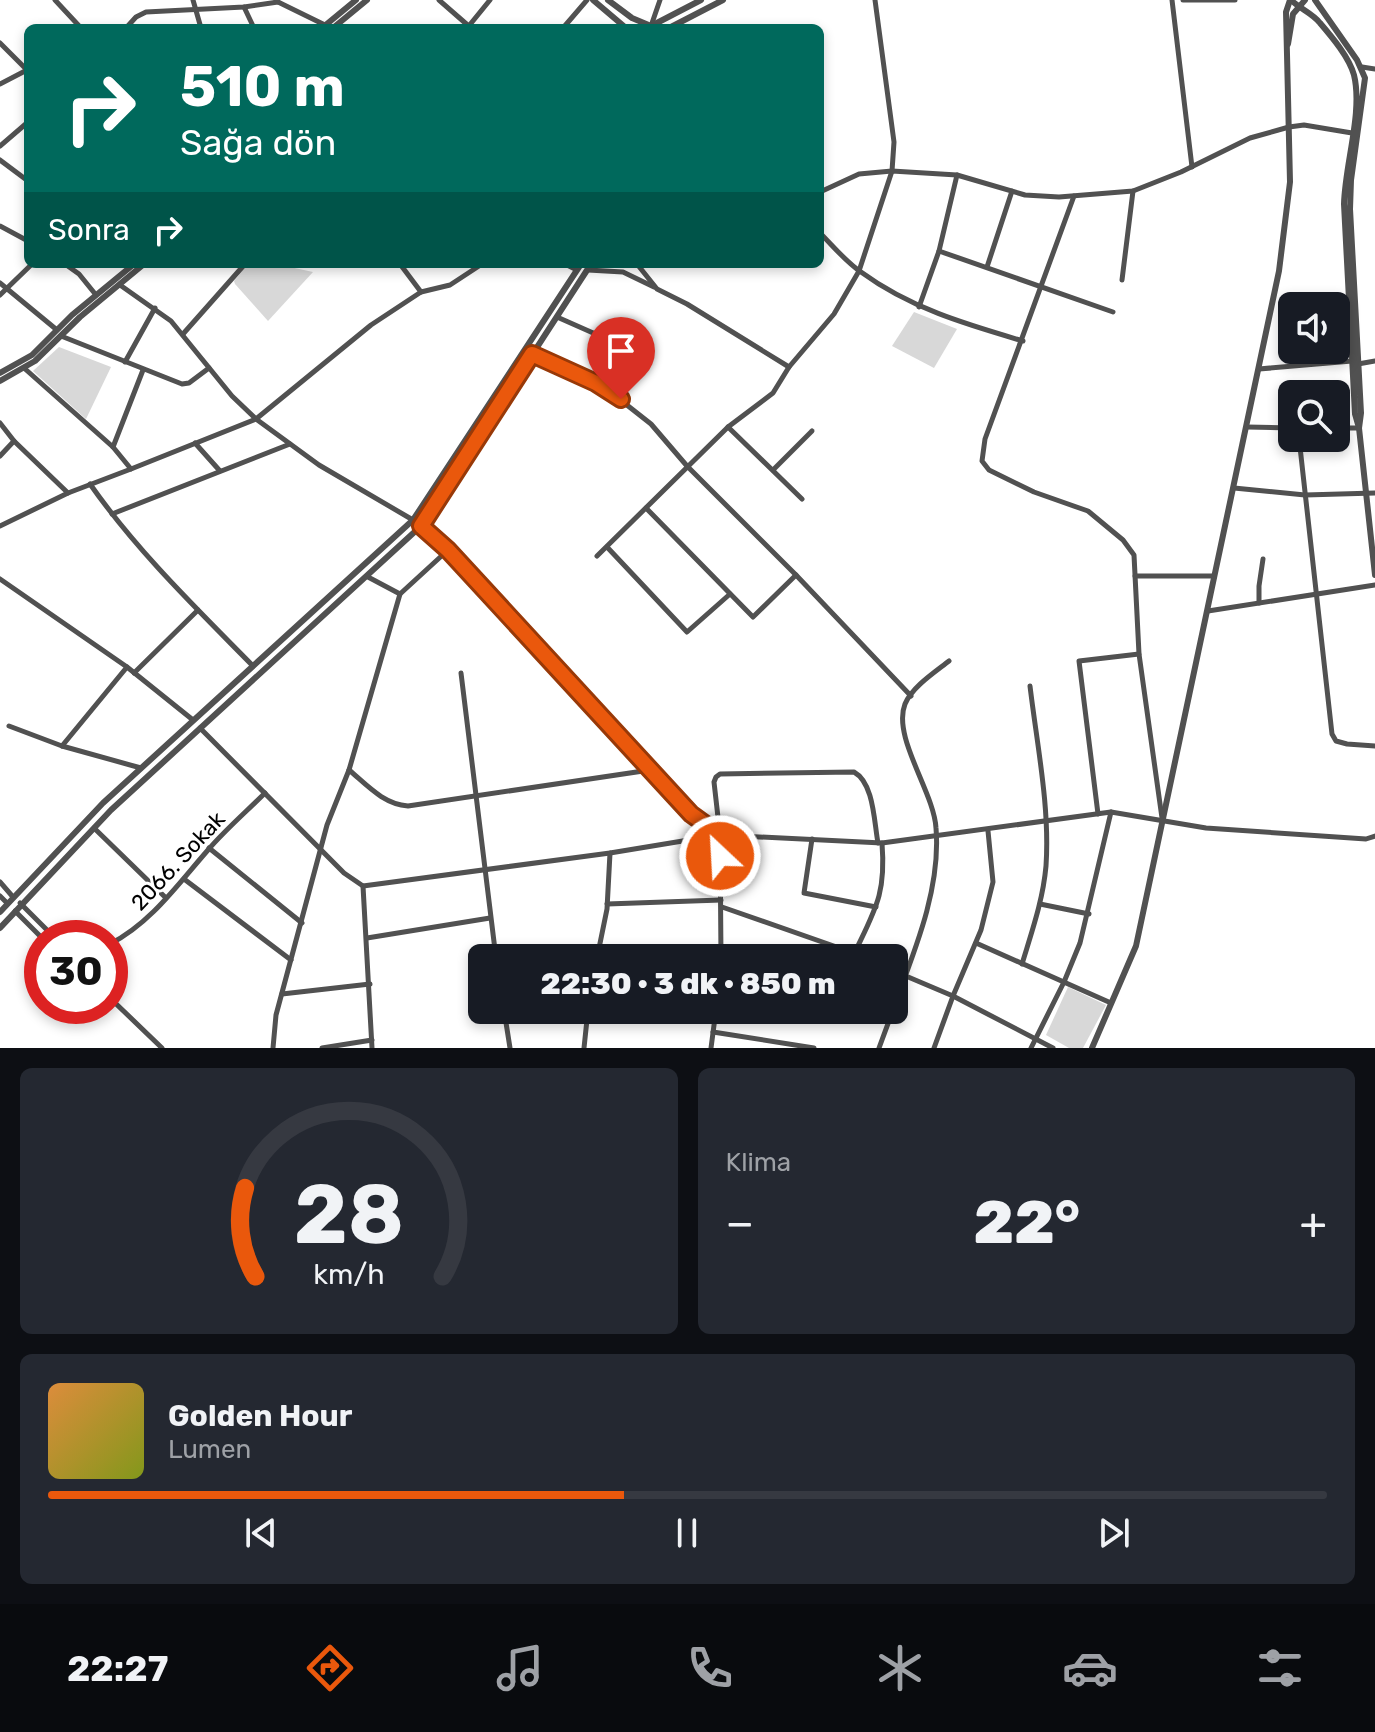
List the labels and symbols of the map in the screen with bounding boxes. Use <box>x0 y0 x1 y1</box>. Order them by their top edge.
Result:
pin <box>587 317 655 399</box>
street label: 2066. Sokak <box>125 806 231 916</box>
position arrow <box>678 814 762 898</box>
speed limit sign: 30 <box>24 920 128 1024</box>

